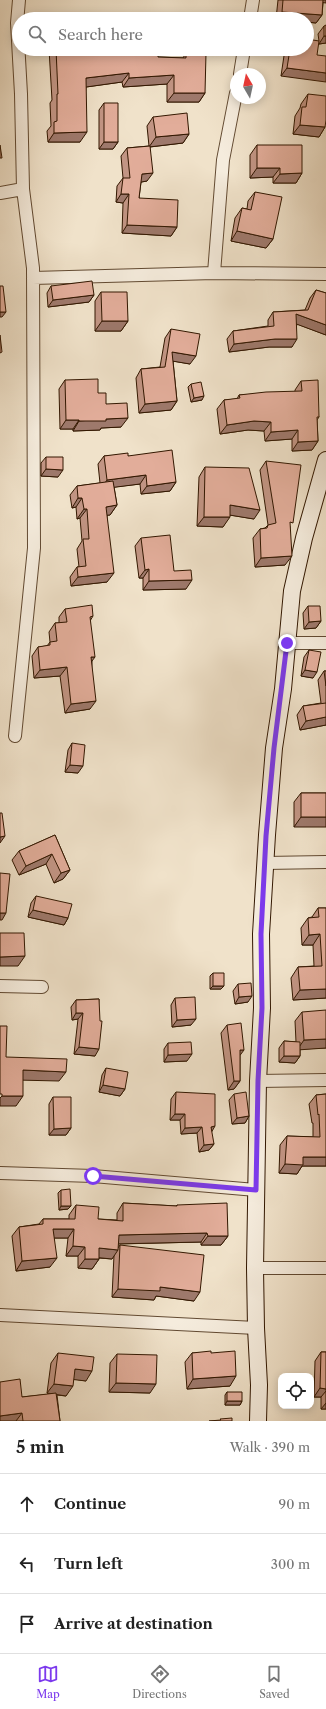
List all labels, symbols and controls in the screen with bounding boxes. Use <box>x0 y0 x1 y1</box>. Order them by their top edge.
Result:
search box <box>12 12 314 56</box>
icon: search <box>26 23 48 45</box>
text: Search here <box>58 25 143 44</box>
north arrow <box>230 68 266 104</box>
route end <box>278 634 296 652</box>
route start <box>84 1167 102 1185</box>
map controls <box>278 1373 314 1409</box>
button: locate <box>278 1373 314 1409</box>
text: 5 min <box>16 1437 64 1457</box>
text: Walk · 390 m <box>230 1439 310 1455</box>
icon: ahead <box>16 1493 38 1515</box>
text: Continue <box>54 1494 126 1513</box>
text: 90 m <box>279 1496 310 1512</box>
icon: left <box>16 1553 38 1575</box>
text: Turn left <box>54 1554 123 1573</box>
text: 300 m <box>271 1556 310 1572</box>
icon: arrive <box>16 1613 38 1635</box>
text: Arrive at destination <box>54 1614 213 1633</box>
tab: Map <box>36 1663 60 1701</box>
tab: Directions <box>132 1663 187 1701</box>
tab: Saved <box>259 1663 290 1701</box>

